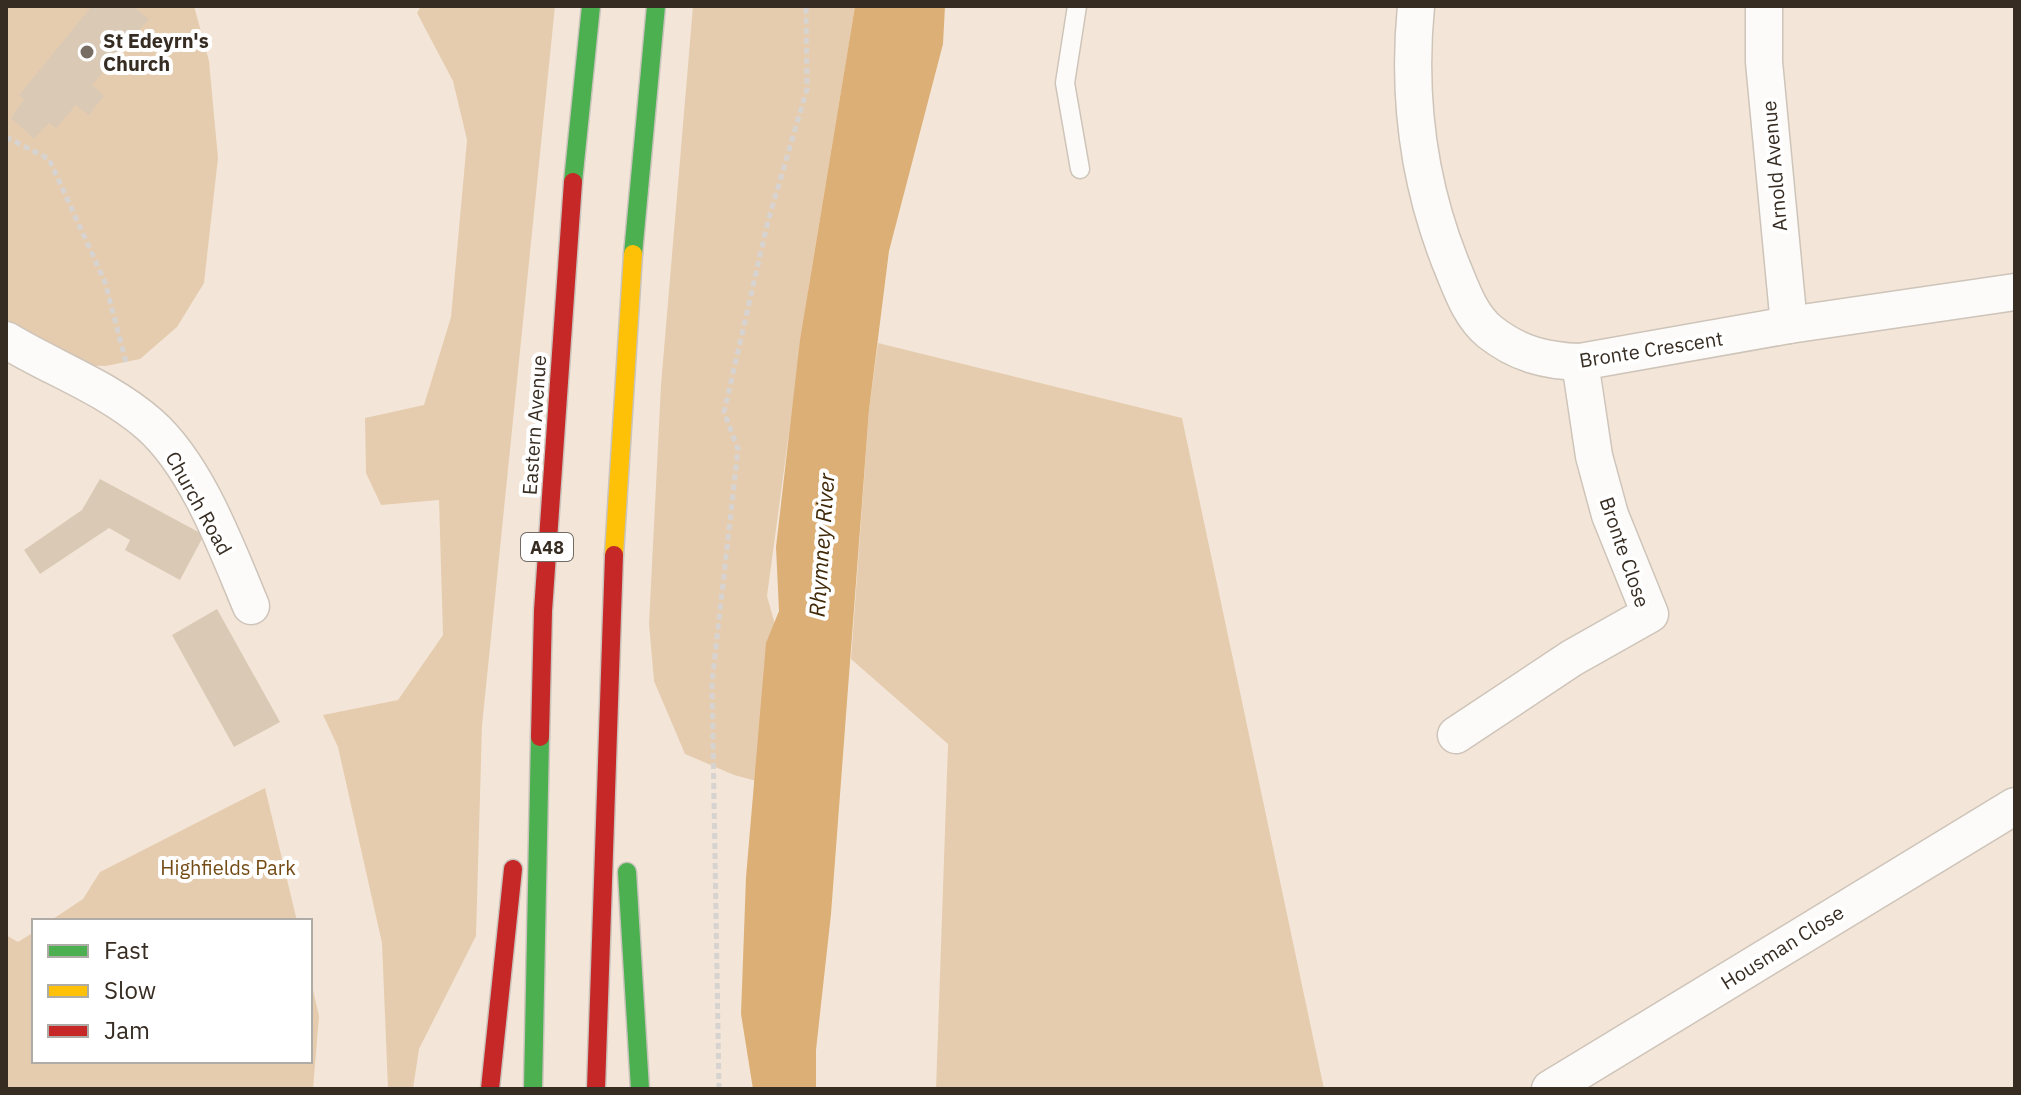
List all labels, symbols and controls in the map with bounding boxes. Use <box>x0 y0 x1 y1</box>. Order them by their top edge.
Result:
place label: St Edeyrn's Church <box>103 27 209 77</box>
marker: St Edeyrn's Church <box>78 43 96 61</box>
street label: Arnold Avenue <box>1755 99 1793 233</box>
street label: Bronte Crescent <box>1577 324 1725 374</box>
street label: Eastern Avenue <box>516 354 552 496</box>
street label: Church Road <box>159 446 239 560</box>
water label: Rhymney River <box>802 471 841 618</box>
street label: Bronte Close <box>1593 493 1657 611</box>
road number: A48 <box>521 533 573 561</box>
park label: Highfields Park <box>160 854 296 881</box>
street label: Housman Close <box>1715 898 1849 996</box>
legend <box>32 919 312 1063</box>
text: Fast <box>104 934 149 966</box>
text: Slow <box>104 974 156 1006</box>
text: Jam <box>104 1014 150 1046</box>

